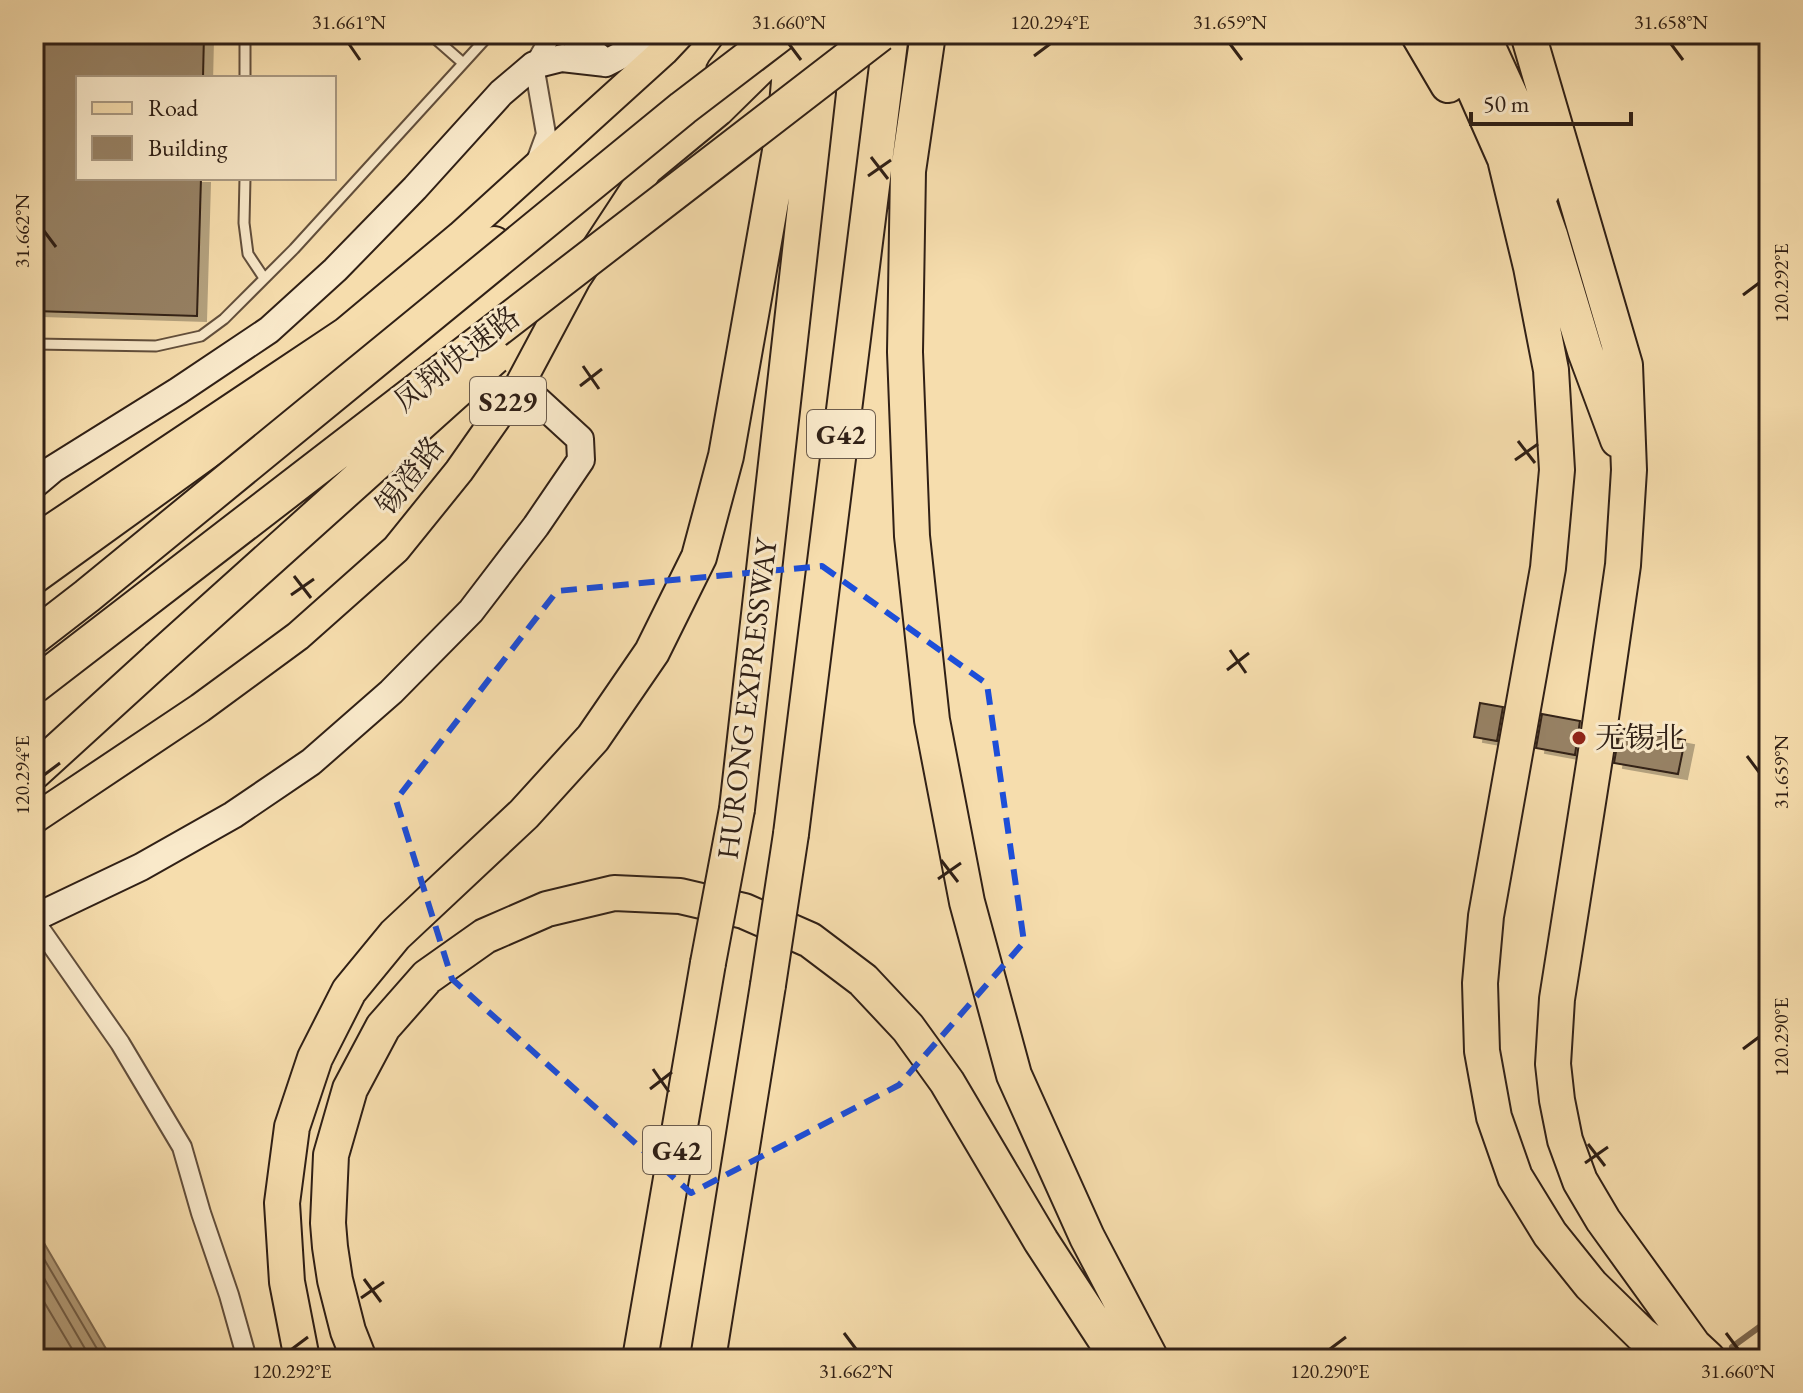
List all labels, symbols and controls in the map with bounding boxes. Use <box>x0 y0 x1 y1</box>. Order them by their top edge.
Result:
text: 31.661°N <box>312 9 386 35</box>
text: 31.660°N <box>752 9 826 35</box>
text: 120.294°E <box>1010 9 1090 35</box>
text: 31.659°N <box>1193 9 1267 35</box>
text: 31.658°N <box>1634 9 1708 35</box>
legend <box>76 76 336 180</box>
scale bar <box>1471 76 1631 126</box>
text: 50 m <box>1483 88 1530 119</box>
text: Road <box>148 92 199 123</box>
text: Building <box>148 132 228 163</box>
text: 31.662°N <box>9 194 35 268</box>
text: 120.292°E <box>1768 243 1794 323</box>
street label: 凤翔快速路 <box>386 297 528 420</box>
road number: S229 <box>470 377 546 425</box>
road number: G42 <box>807 410 875 458</box>
street label: 锡澄路 <box>367 428 453 523</box>
street label: HURONG EXPRESSWAY <box>707 535 786 861</box>
place label: 无锡北 <box>1595 718 1685 757</box>
marker: 无锡北 <box>1570 729 1588 747</box>
text: 120.294°E <box>9 735 35 815</box>
text: 31.659°N <box>1768 735 1794 809</box>
text: 120.290°E <box>1768 997 1794 1077</box>
road number: G42 <box>643 1126 711 1174</box>
text: 120.292°E <box>252 1358 332 1384</box>
text: 31.662°N <box>819 1358 893 1384</box>
text: 120.290°E <box>1290 1358 1370 1384</box>
text: 31.660°N <box>1701 1358 1775 1384</box>

